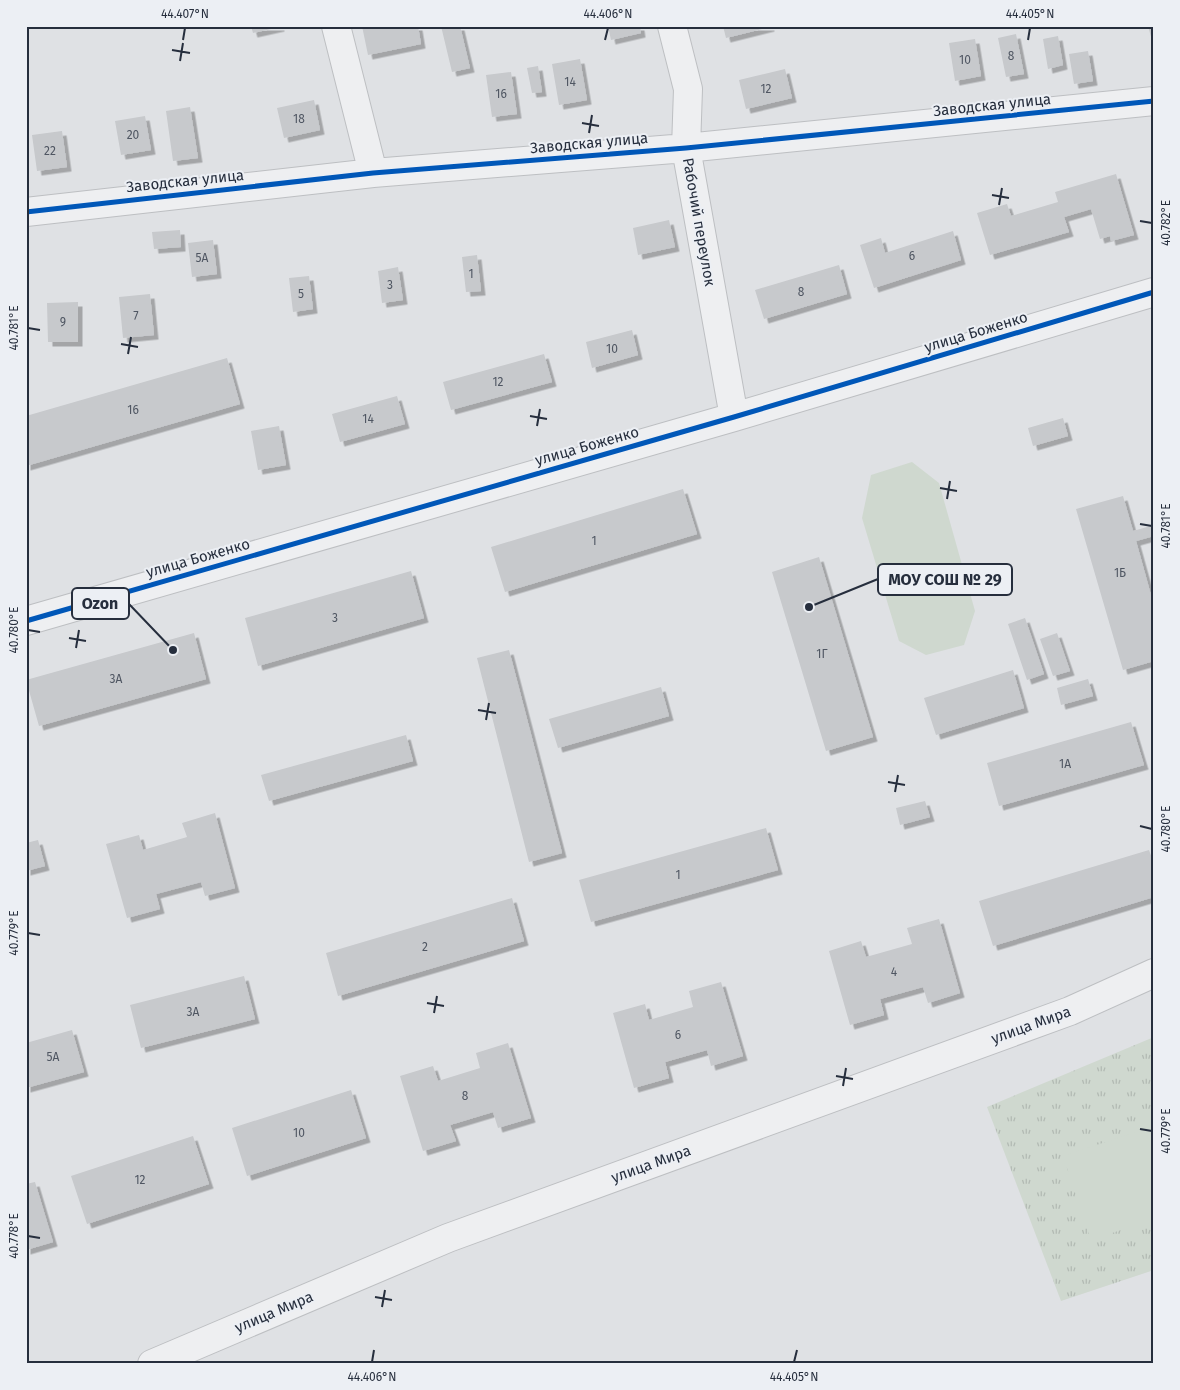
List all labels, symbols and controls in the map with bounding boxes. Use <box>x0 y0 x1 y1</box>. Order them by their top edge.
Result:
text: 44.407°N <box>161 7 209 21</box>
text: 44.406°N <box>583 7 633 21</box>
text: 44.405°N <box>1006 7 1054 21</box>
house number: 8 <box>1008 49 1015 63</box>
house number: 10 <box>959 53 971 67</box>
house number: 14 <box>564 75 576 89</box>
house number: 12 <box>760 82 772 96</box>
house number: 16 <box>495 87 507 101</box>
street label: Заводская улица <box>932 90 1052 120</box>
house number: 18 <box>293 112 305 126</box>
house number: 20 <box>127 128 140 142</box>
street label: Заводская улица <box>529 129 649 157</box>
house number: 22 <box>44 144 56 158</box>
street label: Рабочий переулок <box>679 156 719 288</box>
street label: Заводская улица <box>125 166 245 196</box>
text: 40.782°E <box>1159 200 1173 246</box>
house number: 6 <box>909 249 915 263</box>
house number: 5А <box>196 251 209 265</box>
house number: 1 <box>468 267 474 281</box>
house number: 3 <box>387 278 393 292</box>
house number: 8 <box>798 285 805 299</box>
house number: 5 <box>298 287 304 301</box>
text: 40.781°E <box>7 305 21 351</box>
street label: улица Боженко <box>922 308 1030 356</box>
house number: 7 <box>133 309 139 323</box>
house number: 9 <box>60 315 66 329</box>
house number: 10 <box>606 342 618 356</box>
house number: 12 <box>492 375 504 389</box>
house number: 16 <box>127 403 139 417</box>
house number: 14 <box>362 412 374 426</box>
street label: улица Боженко <box>533 423 641 469</box>
text: 40.781°E <box>1159 503 1173 549</box>
house number: 1 <box>591 534 597 548</box>
street label: улица Боженко <box>144 535 252 581</box>
callout: МОУ СОШ № 29 <box>878 564 1012 595</box>
house number: 1Б <box>1114 566 1126 580</box>
text: МОУ СОШ № 29 <box>888 570 1002 589</box>
callout: Ozon <box>72 588 129 619</box>
text: Ozon <box>82 594 118 613</box>
text: 40.780°E <box>7 606 21 654</box>
house number: 3 <box>332 611 338 625</box>
house number: 1Г <box>816 647 828 661</box>
house number: 3А <box>110 672 123 686</box>
house number: 1А <box>1059 757 1071 771</box>
text: 40.780°E <box>1159 805 1173 853</box>
house number: 1 <box>675 868 681 882</box>
text: 40.779°E <box>7 910 21 956</box>
house number: 2 <box>422 940 428 954</box>
house number: 4 <box>891 965 898 979</box>
street label: улица Мира <box>989 1002 1073 1048</box>
house number: 3А <box>187 1005 200 1019</box>
house number: 6 <box>675 1028 681 1042</box>
house number: 5А <box>47 1050 60 1064</box>
house number: 8 <box>462 1089 469 1103</box>
text: 40.779°E <box>1159 1108 1173 1154</box>
house number: 10 <box>293 1126 305 1140</box>
street label: улица Мира <box>609 1141 693 1187</box>
house number: 12 <box>134 1173 146 1187</box>
text: 40.778°E <box>7 1213 21 1259</box>
street label: улица Мира <box>232 1287 316 1337</box>
text: 44.406°N <box>347 1370 397 1384</box>
text: 44.405°N <box>770 1370 818 1384</box>

